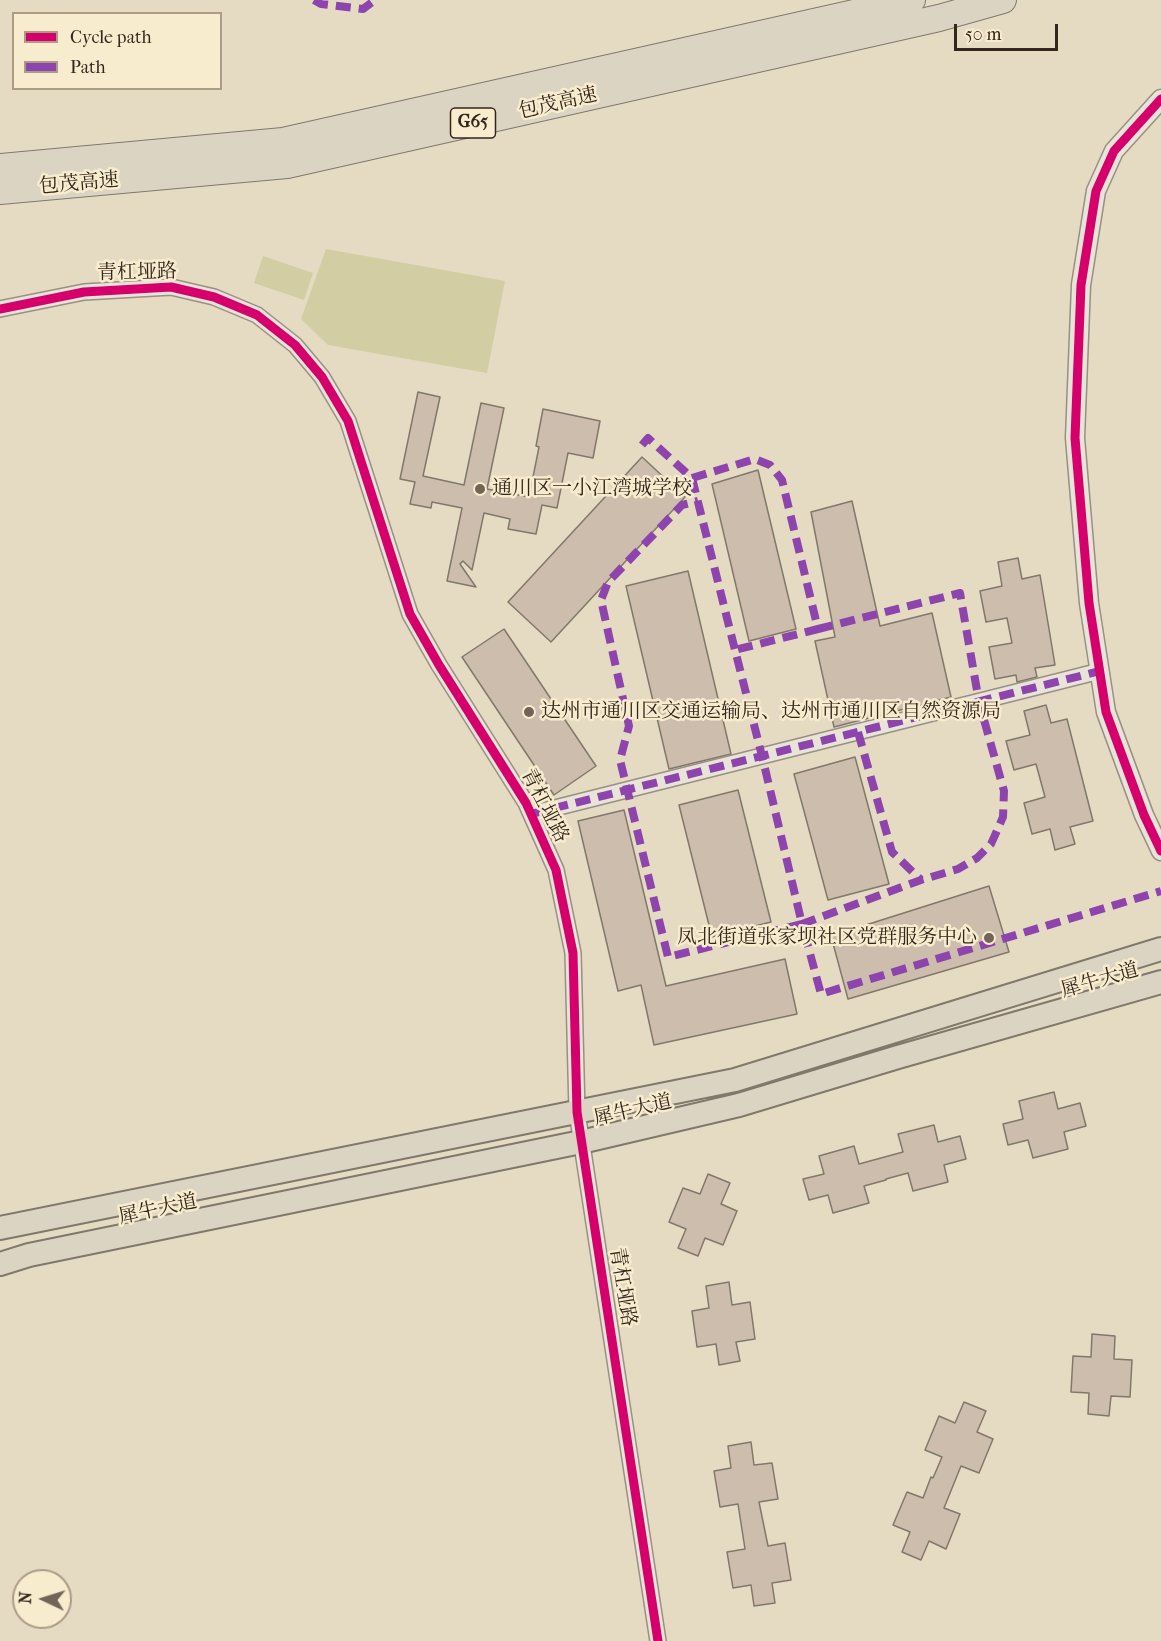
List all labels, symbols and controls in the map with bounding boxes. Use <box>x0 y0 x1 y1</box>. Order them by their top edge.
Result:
legend <box>12 12 222 90</box>
scale bar <box>957 12 1060 50</box>
text: 50 m <box>965 24 1001 45</box>
text: Cycle path <box>70 27 151 48</box>
text: Path <box>70 57 106 78</box>
street label: 包茂高速 <box>516 83 600 125</box>
road number: G65 <box>450 108 496 138</box>
street label: 包茂高速 <box>38 169 120 199</box>
street label: 青杠垭路 <box>97 260 177 286</box>
place label: 通川区一小江湾城学校 <box>492 477 692 501</box>
marker: 通川区一小江湾城学校 <box>473 482 487 496</box>
place label: 达州市通川区交通运输局、达州市通川区自然资源局 <box>541 700 1001 724</box>
marker: 达州市通川区交通运输局、达州市通川区自然资源局 <box>522 705 536 719</box>
street label: 青杠垭路 <box>515 765 573 847</box>
place label: 凤北街道张家坝社区党群服务中心 <box>677 926 977 950</box>
marker: 凤北街道张家坝社区党群服务中心 <box>982 931 996 945</box>
street label: 犀牛大道 <box>1058 958 1142 1004</box>
street label: 犀牛大道 <box>591 1090 675 1132</box>
street label: 犀牛大道 <box>116 1190 200 1230</box>
street label: 青杠垭路 <box>604 1246 640 1328</box>
north arrow <box>12 1569 72 1629</box>
text: N <box>16 1591 35 1605</box>

